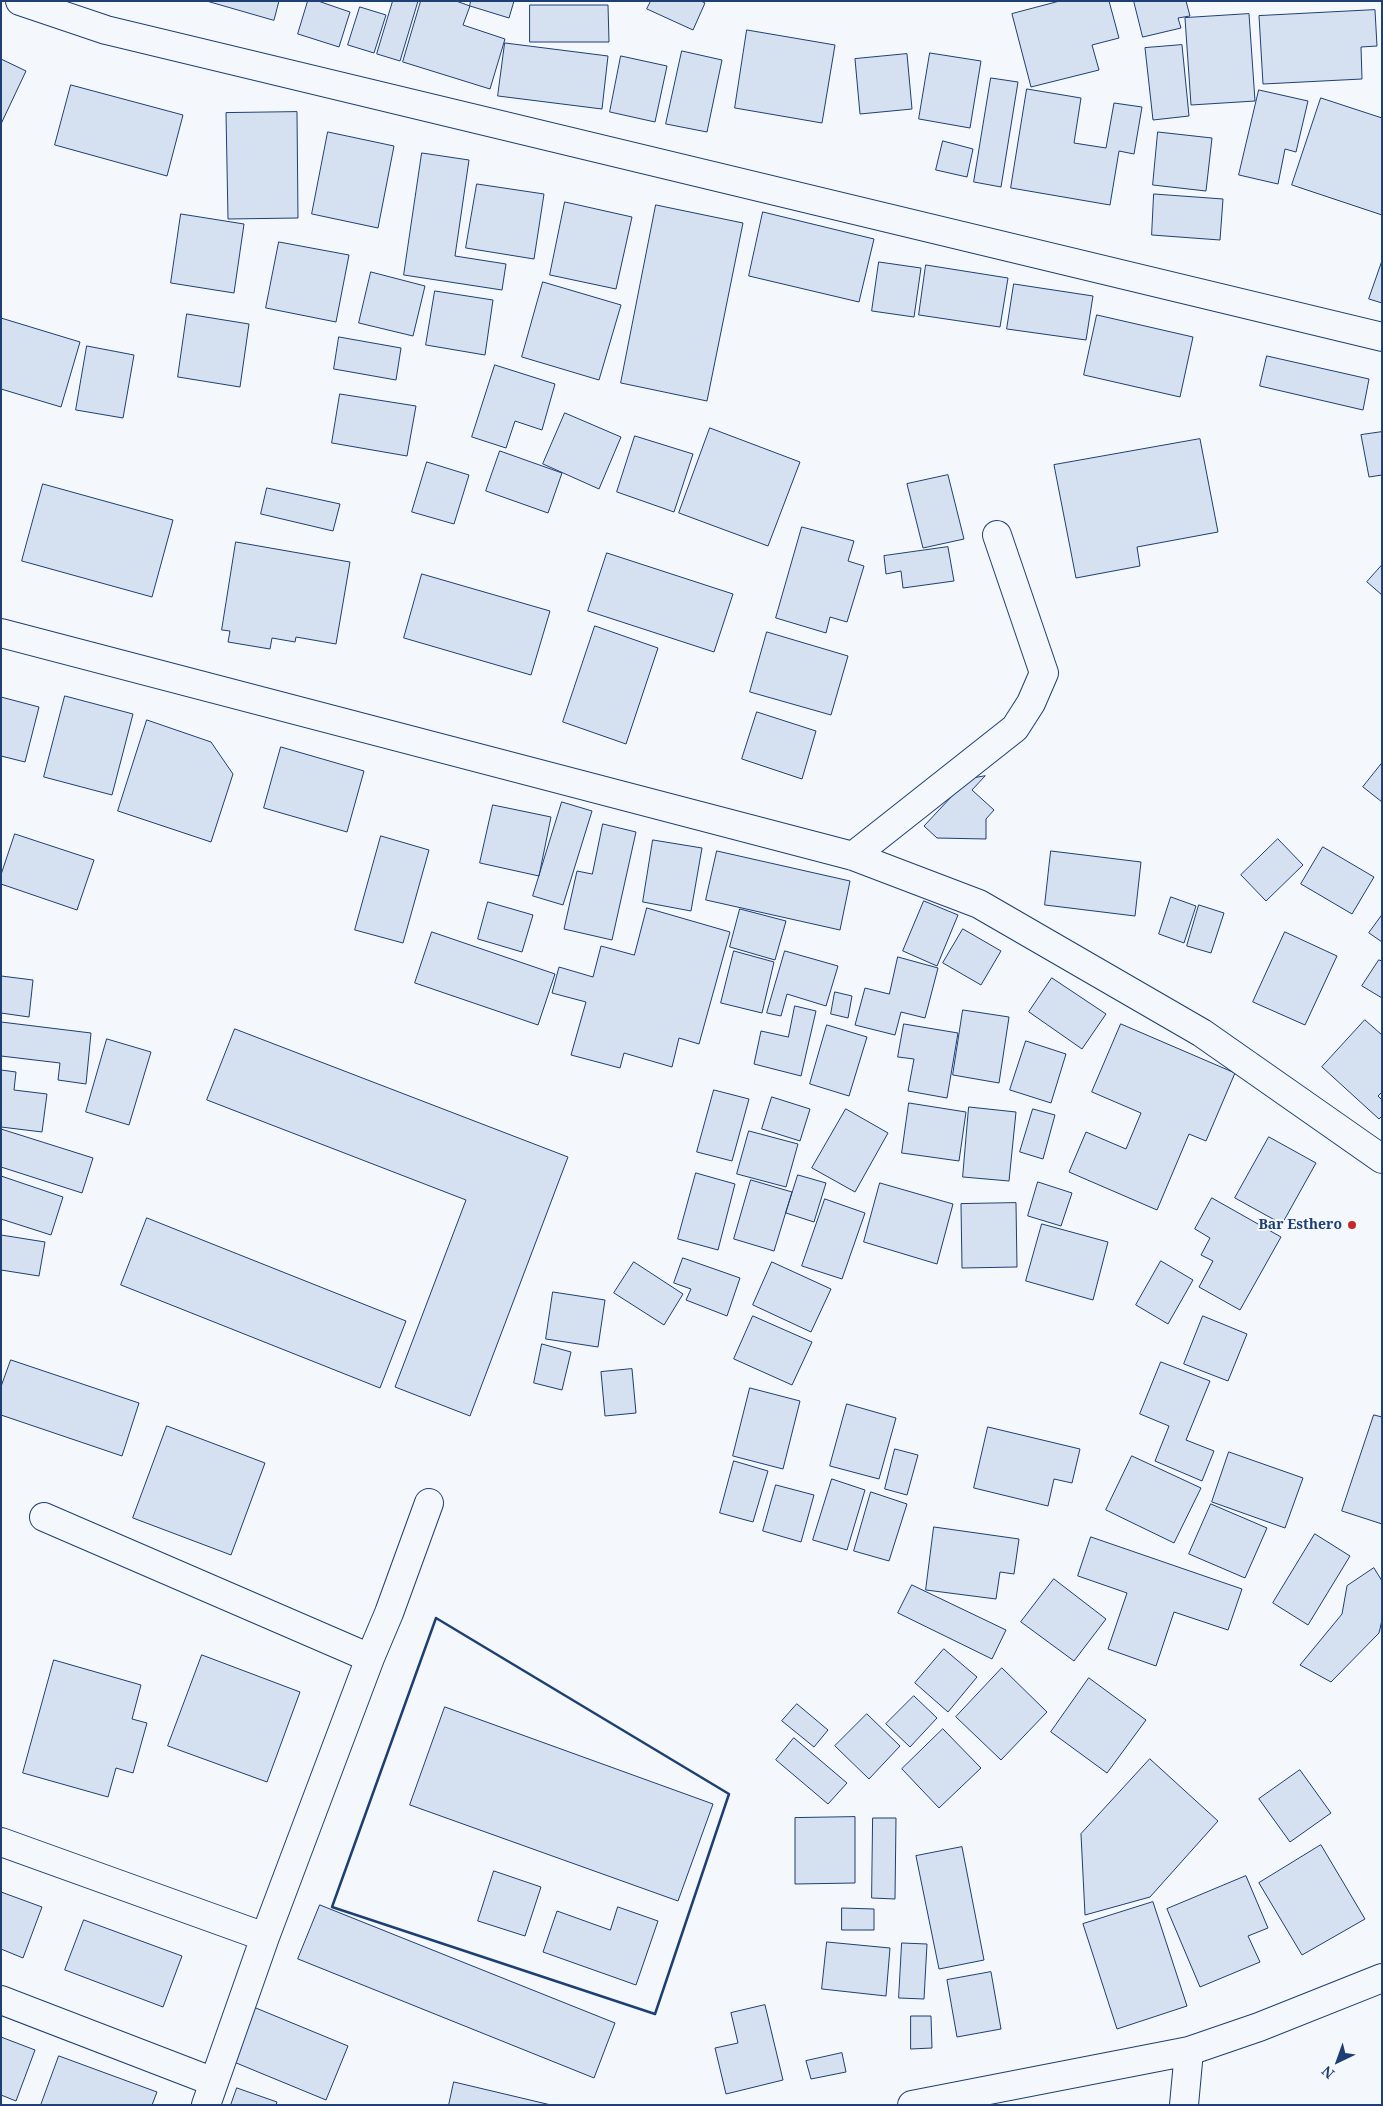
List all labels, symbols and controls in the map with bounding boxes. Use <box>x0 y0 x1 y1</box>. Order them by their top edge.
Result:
place label: Bar Esthero <box>1258 1217 1342 1233</box>
marker: Bar Esthero <box>1346 1219 1358 1231</box>
north arrow <box>1313 2036 1363 2086</box>
text: N <box>1317 2062 1338 2083</box>

